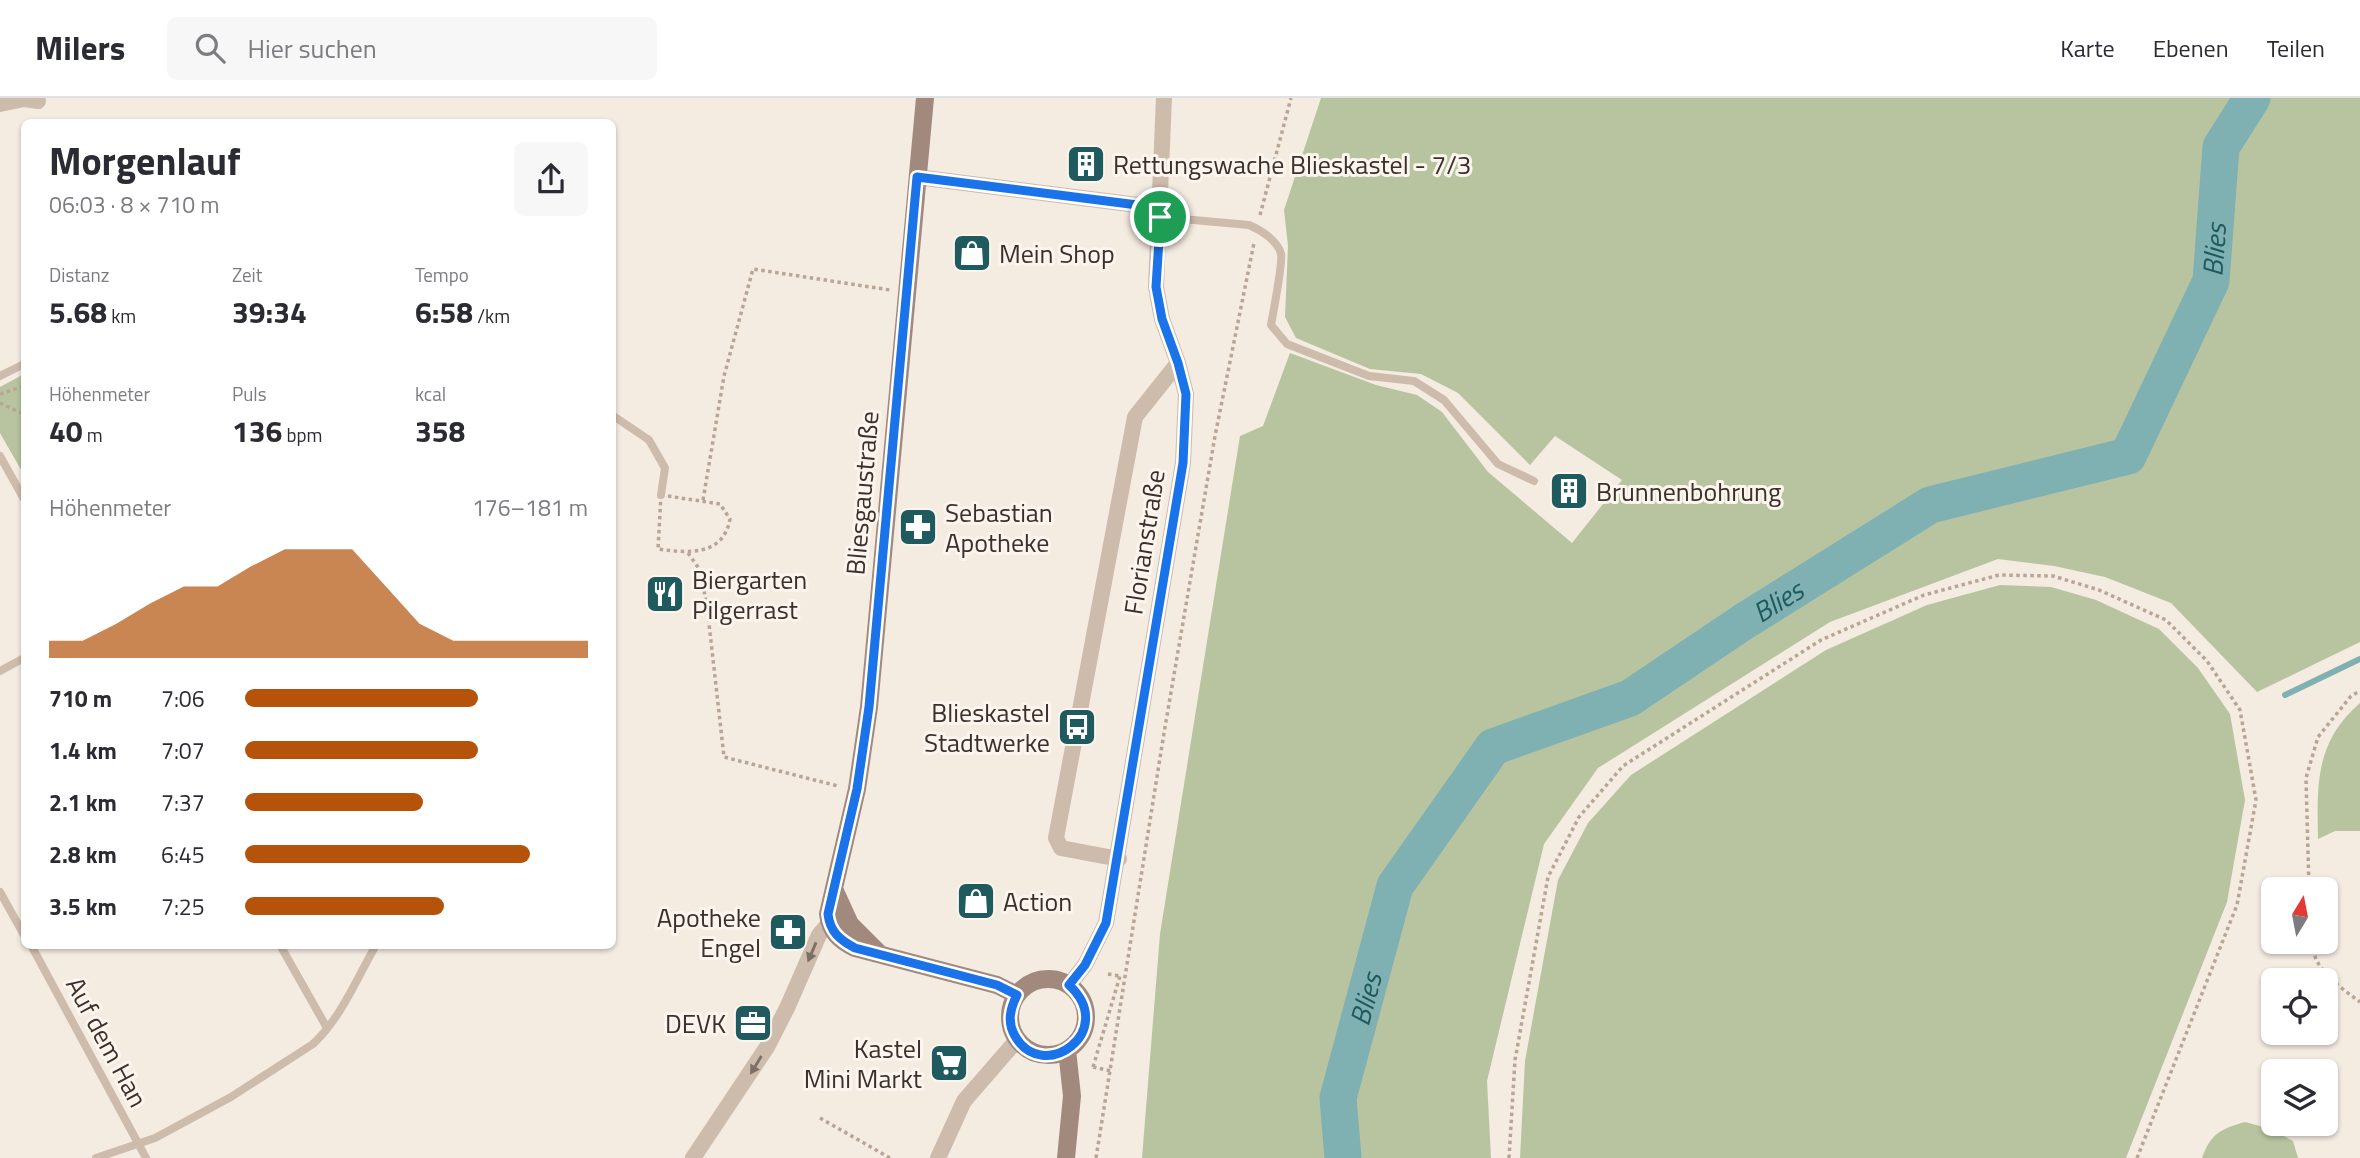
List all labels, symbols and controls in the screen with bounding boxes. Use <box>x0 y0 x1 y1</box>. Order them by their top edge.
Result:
search box <box>167 17 657 80</box>
text: Milers <box>35 23 125 73</box>
icon: search <box>191 29 229 67</box>
text: Hier suchen <box>247 29 377 68</box>
text: Karte <box>2060 30 2115 66</box>
text: Ebenen <box>2153 30 2229 66</box>
text: Teilen <box>2267 30 2325 66</box>
text: Morgenlauf <box>49 132 241 190</box>
button: share <box>514 142 588 216</box>
building icon: Rettungswache Blieskastel - 7/3 <box>1065 143 1107 185</box>
place label: Rettungswache Blieskastel - 7/3 <box>1113 145 1471 184</box>
text: 06:03 · 8 × 710 m <box>49 187 219 222</box>
pin <box>1130 187 1190 247</box>
icon: arrive <box>1141 198 1179 236</box>
water label: Blies <box>2190 220 2237 278</box>
shop icon: Mein Shop <box>951 232 993 274</box>
place label: Mein Shop <box>999 234 1115 273</box>
text: Distanz <box>49 260 109 289</box>
text: Zeit <box>232 260 262 289</box>
text: Tempo <box>415 260 469 289</box>
text: 5.68 <box>49 289 107 335</box>
text: 39:34 <box>232 289 307 335</box>
text: 6:58 <box>415 289 473 335</box>
text: km <box>107 301 136 330</box>
text: /km <box>473 301 510 330</box>
text: Höhenmeter <box>49 379 150 408</box>
text: Puls <box>232 379 267 408</box>
text: kcal <box>415 379 446 408</box>
text: 40 <box>49 408 83 454</box>
text: 136 <box>232 408 282 454</box>
text: 358 <box>415 408 465 454</box>
street label: Bliesgaustraße <box>835 409 889 577</box>
text: m <box>83 420 103 449</box>
text: bpm <box>282 420 322 449</box>
street label: Florianstraße <box>1113 467 1175 617</box>
building icon: Brunnenbohrung <box>1548 470 1590 512</box>
place label: Brunnenbohrung <box>1596 472 1781 511</box>
text: Höhenmeter <box>49 490 171 525</box>
text: 176–181 m <box>472 490 588 525</box>
place label: Sebastian Apotheke <box>945 493 1053 562</box>
pharmacy icon: Sebastian Apotheke <box>897 506 939 548</box>
place label: Biergarten Pilgerrast <box>692 560 807 629</box>
water label: Blies <box>1744 567 1813 633</box>
restaurant icon: Biergarten Pilgerrast <box>644 573 686 615</box>
text: 710 m <box>49 681 112 716</box>
text: 7:06 <box>161 681 205 716</box>
place label: Blieskastel Stadtwerke <box>924 693 1050 762</box>
bus stop icon: Blieskastel Stadtwerke <box>1056 706 1098 748</box>
text: 1.4 km <box>49 733 117 768</box>
text: 7:07 <box>161 733 205 768</box>
text: 2.1 km <box>49 785 117 820</box>
text: 7:37 <box>161 785 205 820</box>
text: 2.8 km <box>49 837 117 872</box>
text: 6:45 <box>161 837 205 872</box>
north arrow <box>2261 877 2338 954</box>
map controls <box>2261 877 2338 1136</box>
shop icon: Action <box>955 880 997 922</box>
place label: Action <box>1003 882 1072 921</box>
text: 3.5 km <box>49 889 117 924</box>
text: 7:25 <box>161 889 205 924</box>
place label: Apotheke Engel <box>657 898 761 967</box>
pharmacy icon: Apotheke Engel <box>767 911 809 953</box>
one-way arrow <box>806 941 817 962</box>
water label: Blies <box>1337 966 1393 1030</box>
button: locate <box>2261 968 2338 1045</box>
street label: Auf dem Han <box>56 970 158 1114</box>
office icon: DEVK <box>732 1002 774 1044</box>
place label: DEVK <box>665 1004 726 1043</box>
place label: Kastel Mini Markt <box>804 1029 922 1098</box>
supermarket icon: Kastel Mini Markt <box>928 1042 970 1084</box>
one-way arrow <box>749 1056 762 1075</box>
button: layers <box>2261 1059 2338 1136</box>

